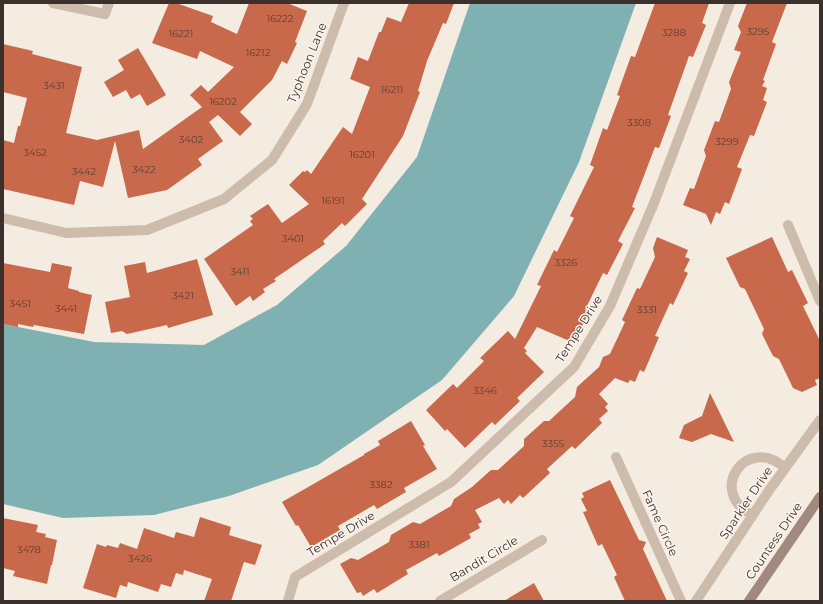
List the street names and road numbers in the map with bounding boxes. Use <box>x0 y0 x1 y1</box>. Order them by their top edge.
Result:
street label: Typhoon Lane <box>284 20 329 105</box>
street label: Tempe Drive <box>552 292 605 365</box>
street label: Sparkler Drive <box>716 464 775 542</box>
street label: Fame Circle <box>639 487 682 558</box>
street label: Countess Drive <box>742 499 805 582</box>
street label: Tempe Drive <box>304 508 377 560</box>
street label: Bandit Circle <box>447 532 521 585</box>

